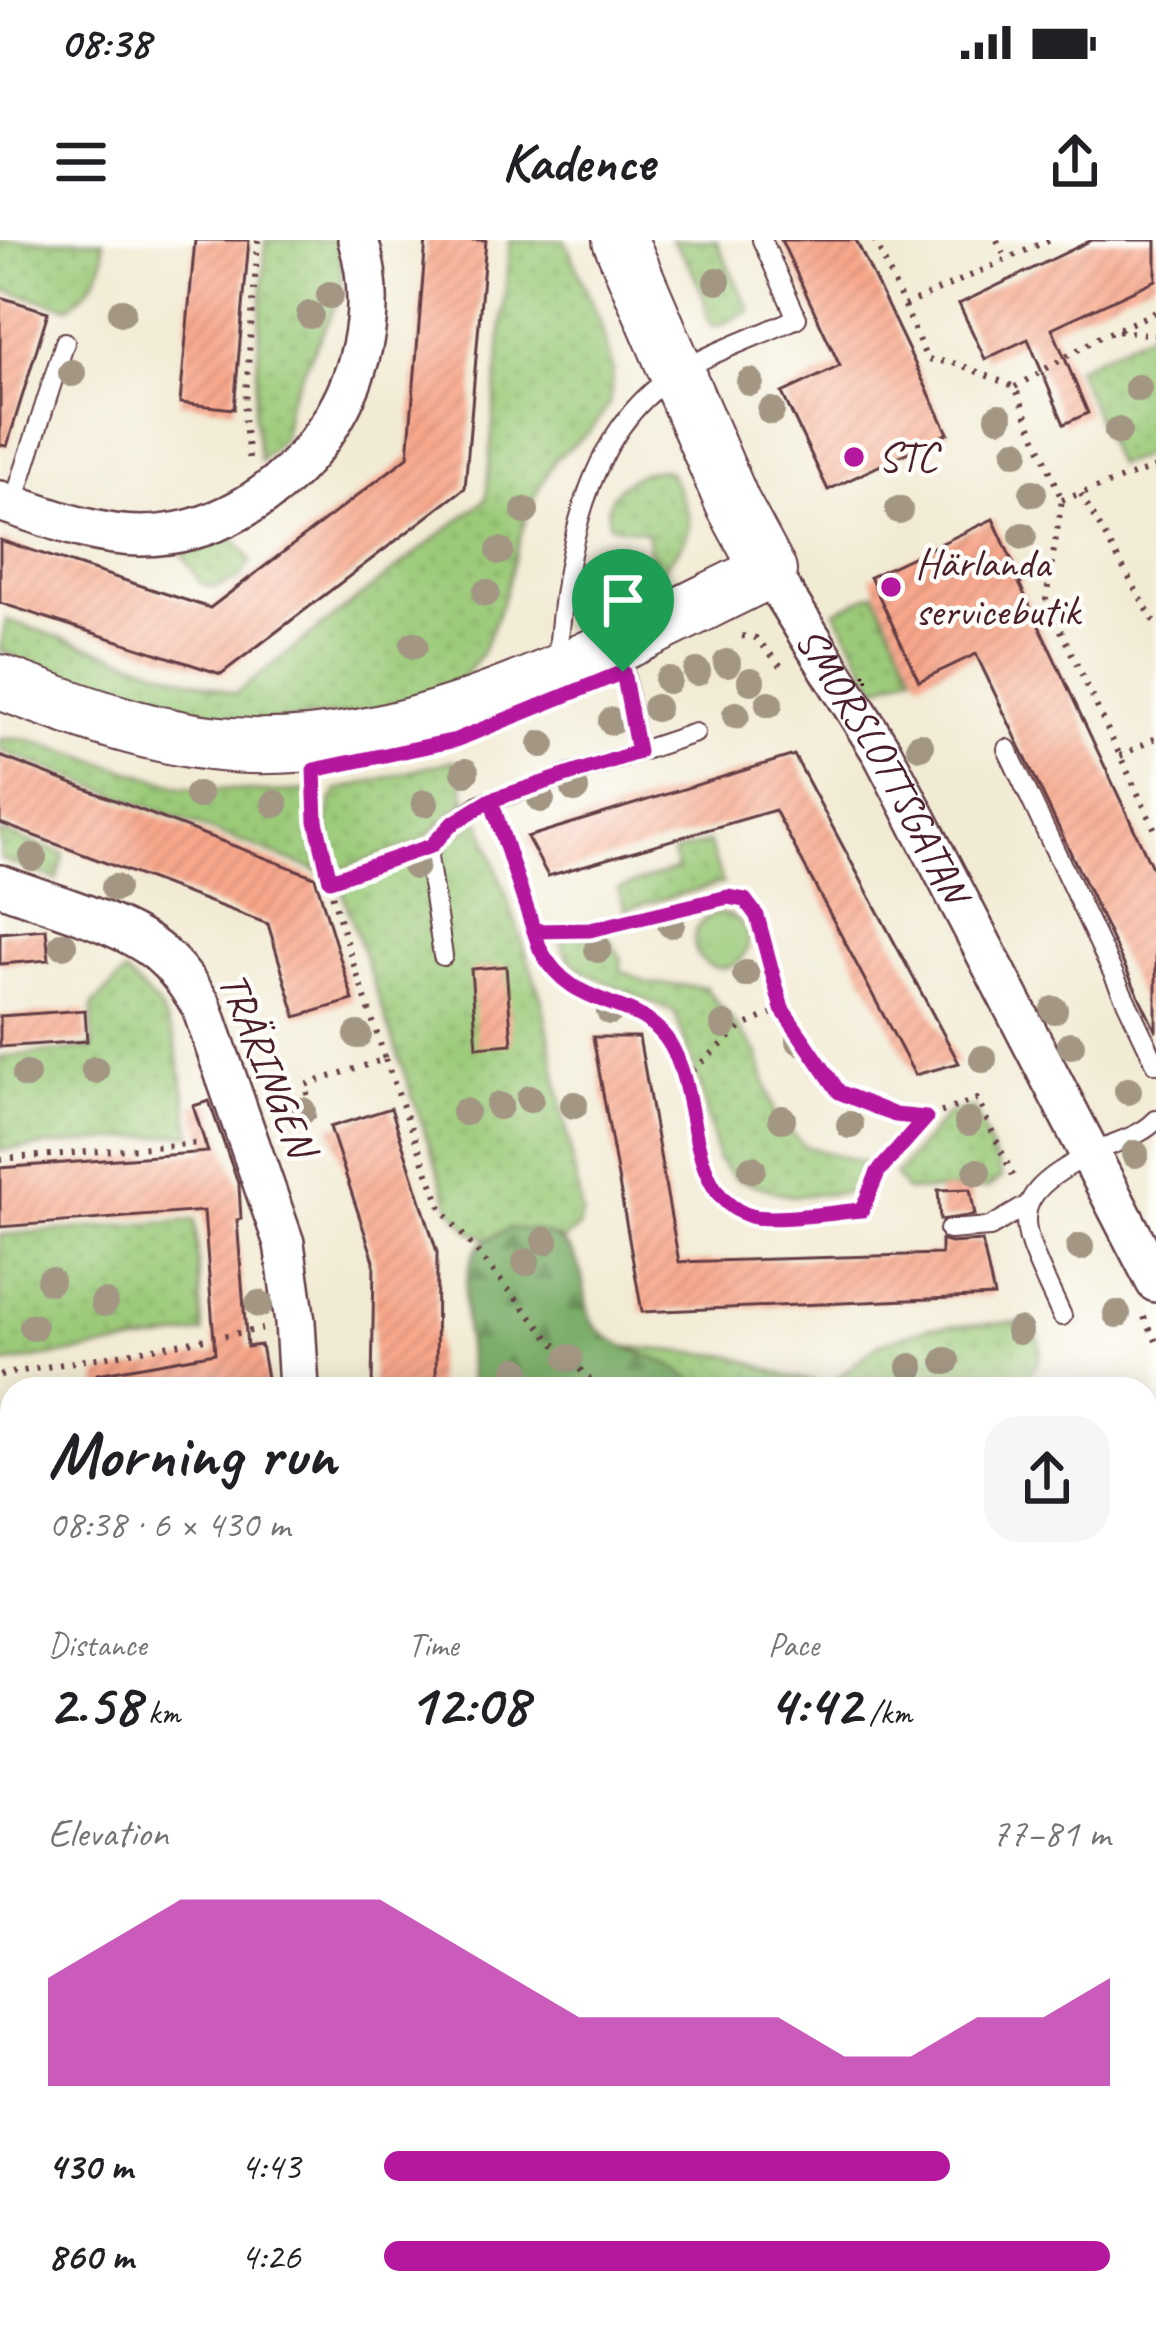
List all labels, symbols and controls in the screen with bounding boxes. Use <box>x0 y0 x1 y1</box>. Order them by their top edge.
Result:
text: 08:38 <box>60 14 150 71</box>
text: Kadence <box>502 128 654 196</box>
icon: menu <box>48 129 114 195</box>
icon: share <box>1042 129 1108 195</box>
place label: STC <box>878 431 942 484</box>
marker: STC <box>841 444 867 470</box>
place label: Härlanda servicebutik <box>915 537 1083 638</box>
pin <box>572 549 674 672</box>
icon: arrive <box>590 567 656 633</box>
marker: Härlanda servicebutik <box>878 574 904 600</box>
street label: SMÖRSLOTTSGATAN <box>784 617 985 917</box>
street label: TRÄRINGEN <box>206 965 330 1169</box>
text: Morning run <box>48 1413 336 1496</box>
button: share <box>984 1416 1110 1542</box>
text: 08:38 · 6 × 430 m <box>48 1500 290 1549</box>
text: Distance <box>48 1624 146 1666</box>
text: Time <box>408 1624 459 1666</box>
text: Pace <box>768 1624 819 1666</box>
text: 2.58 <box>48 1666 140 1742</box>
text: 12:08 <box>408 1666 528 1742</box>
text: 4:42 <box>768 1666 861 1742</box>
text: km <box>140 1692 180 1734</box>
text: /km <box>861 1692 912 1734</box>
text: Elevation <box>48 1809 168 1858</box>
text: 77–81 m <box>991 1809 1110 1858</box>
text: 430 m <box>48 2142 132 2191</box>
text: 4:43 <box>240 2142 300 2191</box>
text: 860 m <box>48 2232 133 2281</box>
text: 4:26 <box>240 2232 300 2281</box>

